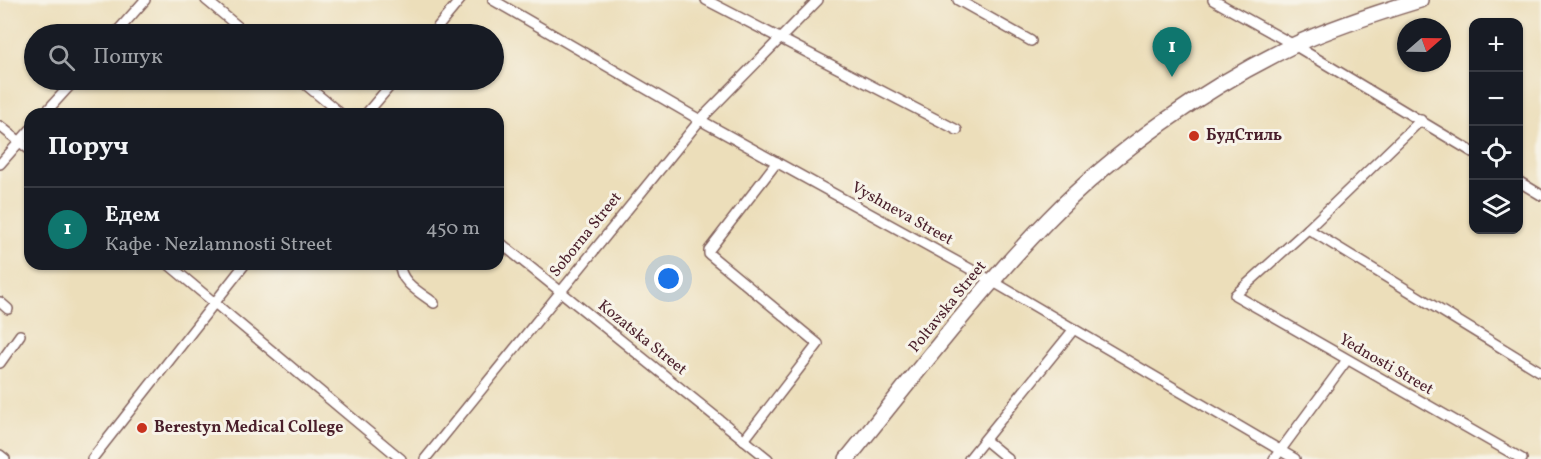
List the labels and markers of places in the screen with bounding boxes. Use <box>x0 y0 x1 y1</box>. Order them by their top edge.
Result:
pin: 1 <box>1152 28 1192 77</box>
place label: БудСтиль <box>1206 125 1282 147</box>
marker: БудСтиль <box>1187 129 1201 143</box>
place label: Berestyn Medical College <box>154 417 343 439</box>
marker: Berestyn Medical College <box>135 421 149 435</box>

